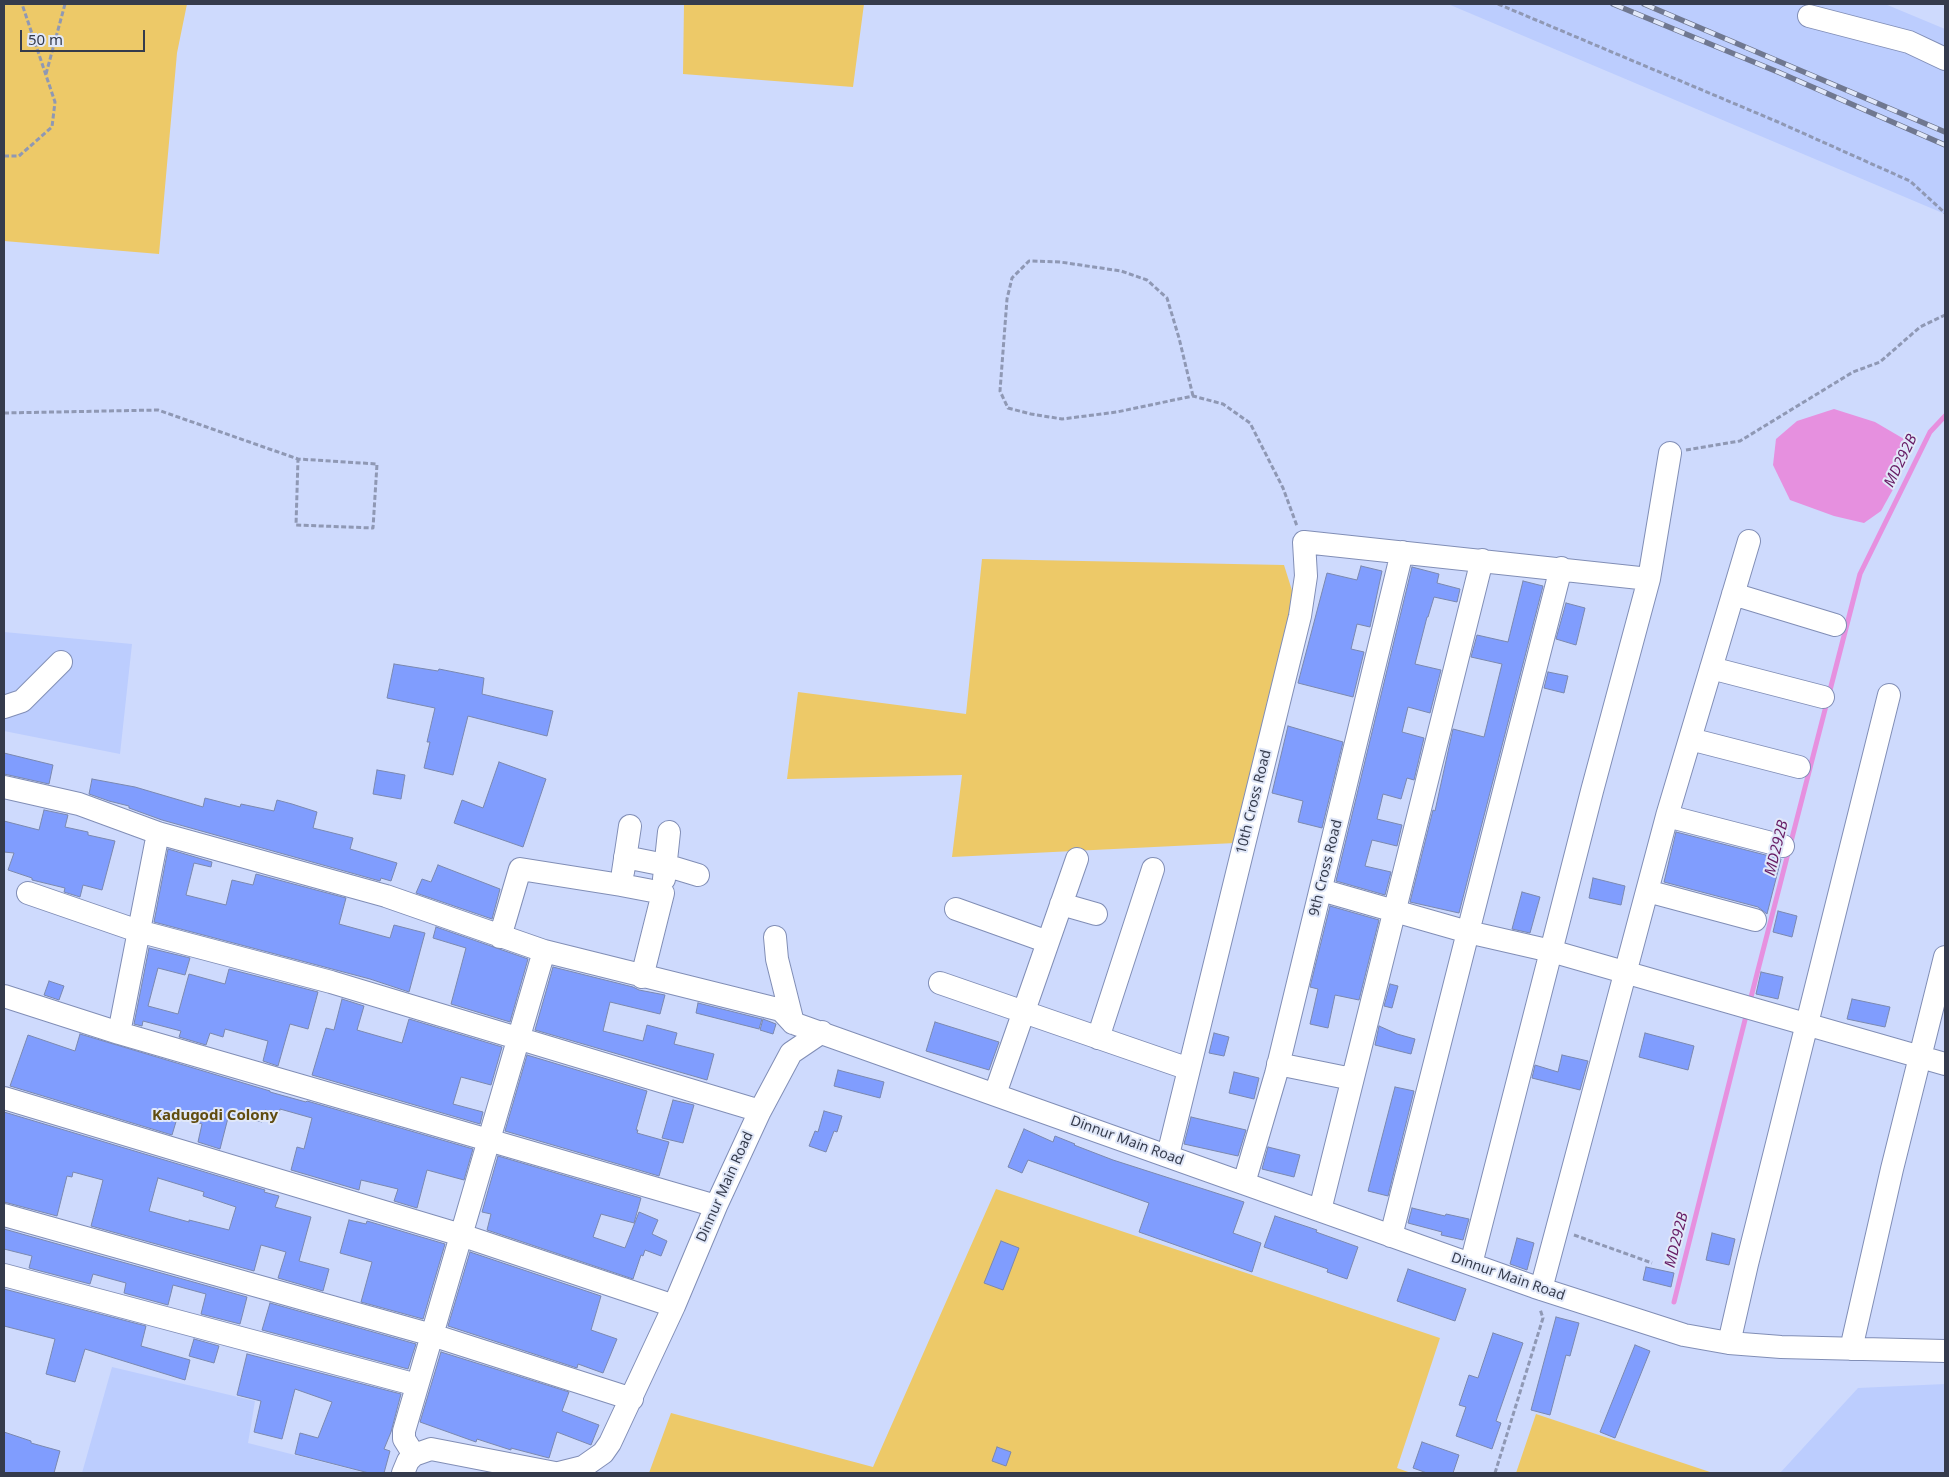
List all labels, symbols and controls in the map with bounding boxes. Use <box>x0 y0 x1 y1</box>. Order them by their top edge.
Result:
scale bar <box>22 20 148 52</box>
text: 50 m <box>28 29 63 49</box>
water label: MD292B <box>1881 432 1921 490</box>
street label: 10th Cross Road <box>1233 748 1275 856</box>
street label: 9th Cross Road <box>1306 818 1346 918</box>
water label: MD292B <box>1761 818 1793 878</box>
district label: Kadugodi Colony <box>152 1107 278 1125</box>
street label: Dinnur Main Road <box>1068 1113 1186 1169</box>
street label: Dinnur Main Road <box>693 1129 757 1245</box>
water label: MD292B <box>1661 1210 1693 1270</box>
street label: Dinnur Main Road <box>1449 1250 1567 1304</box>

